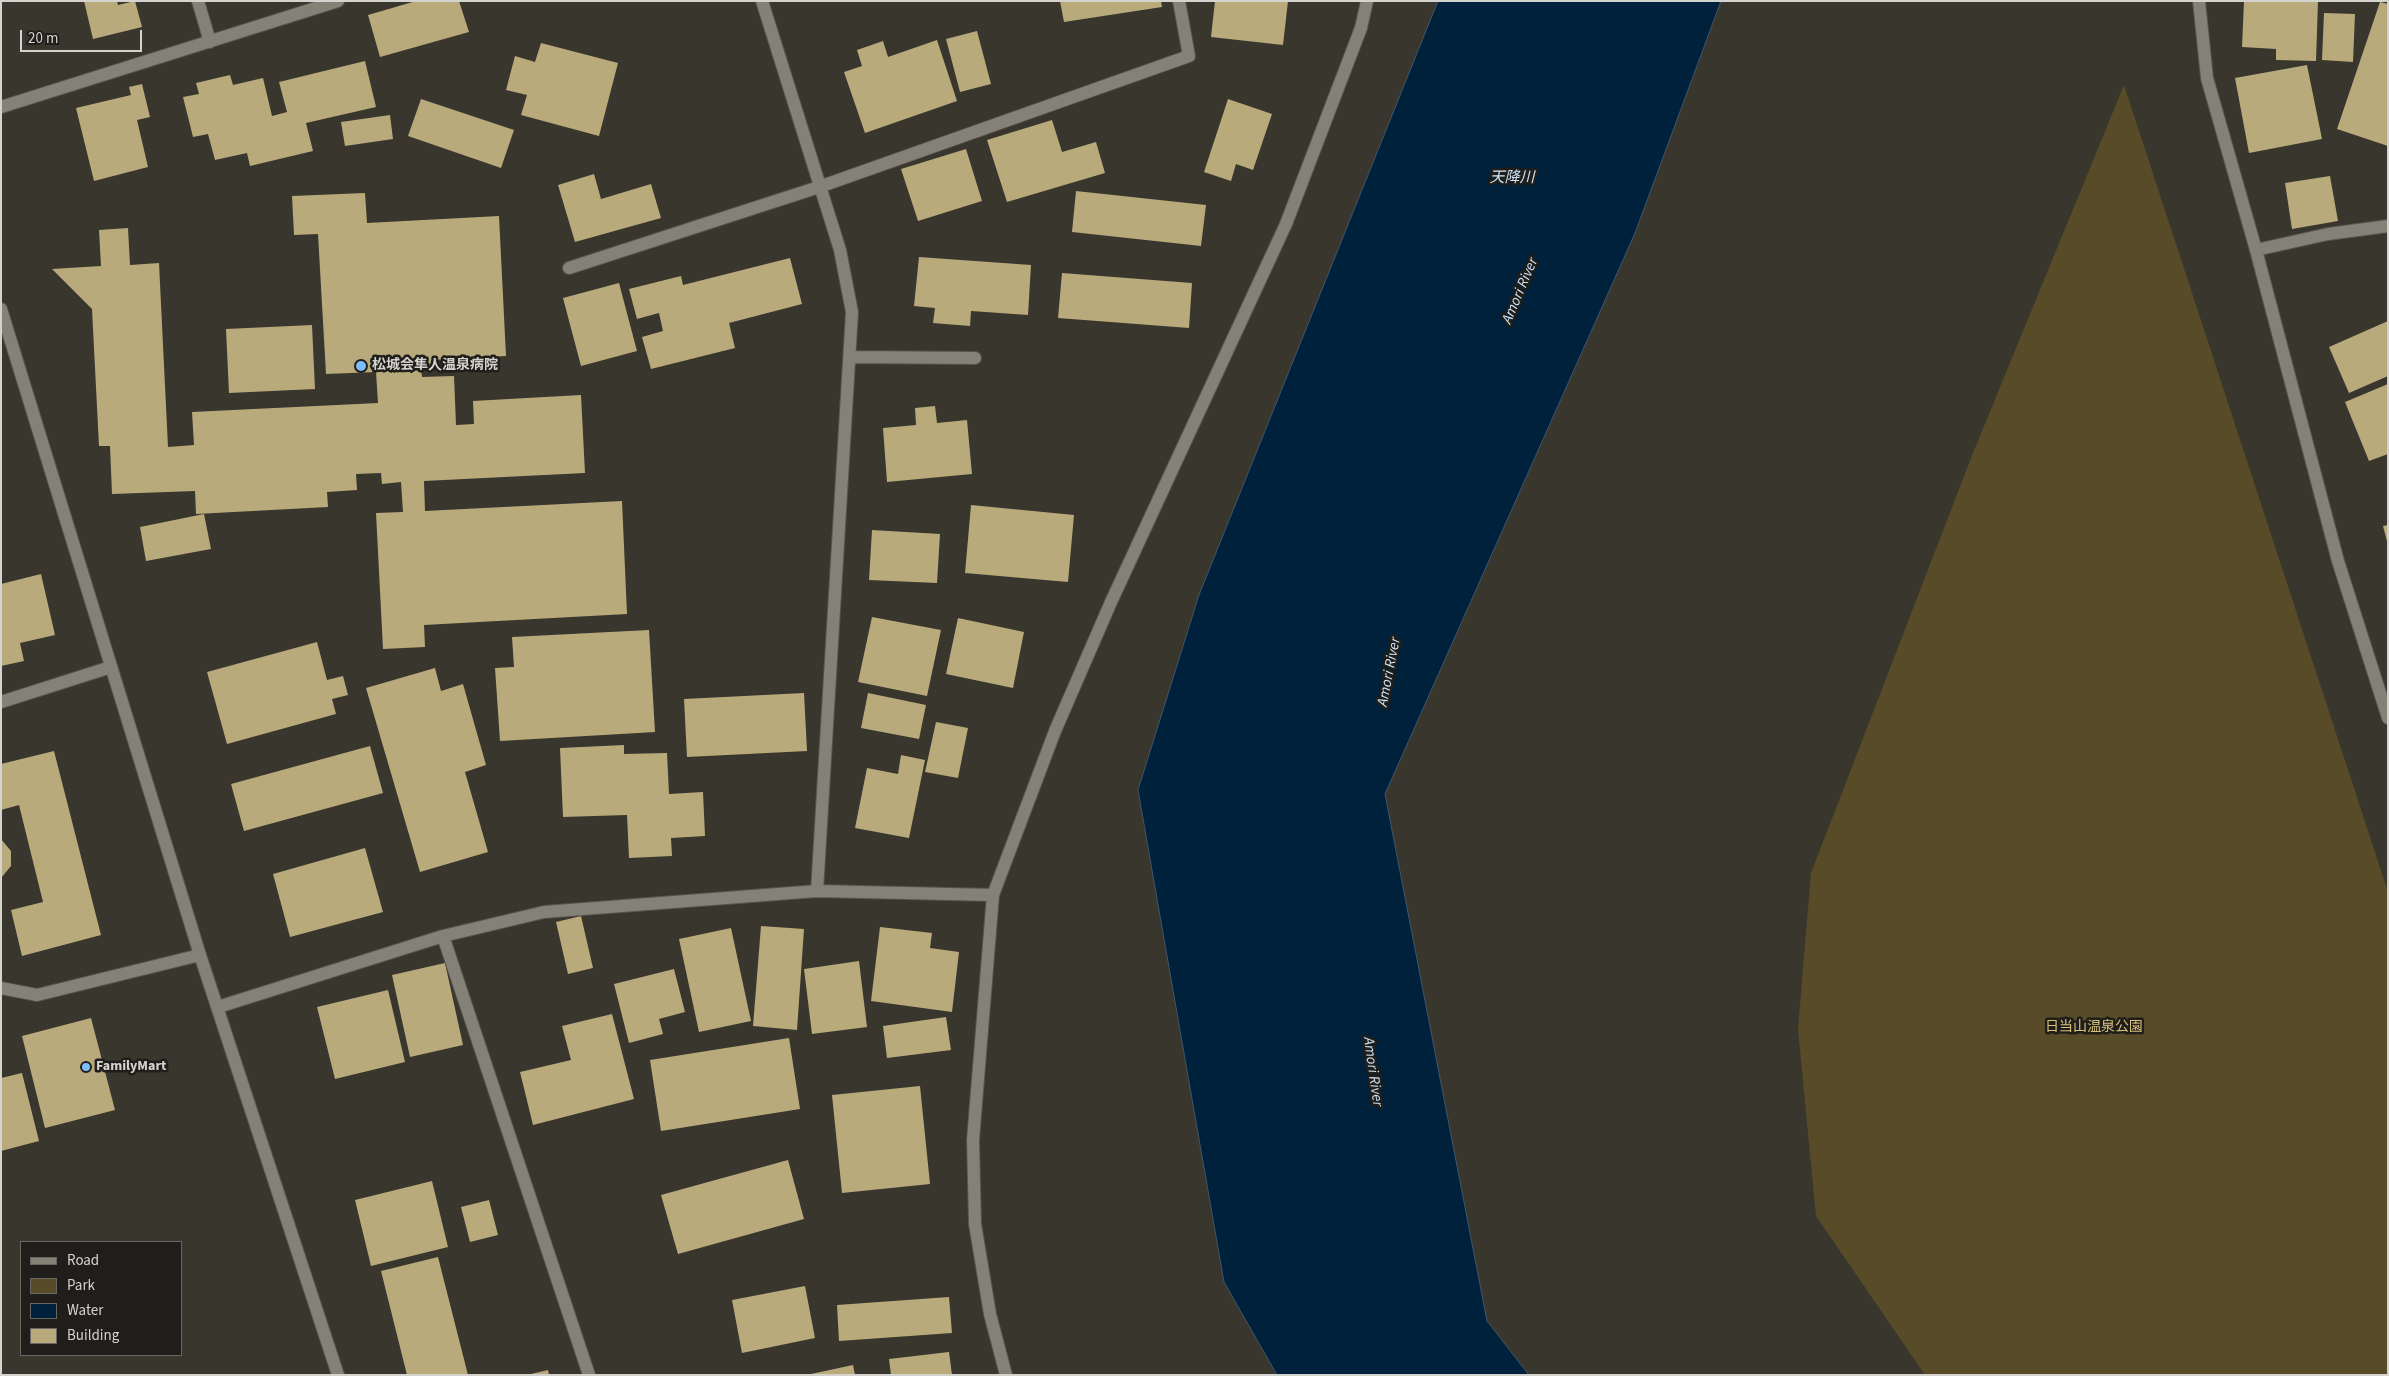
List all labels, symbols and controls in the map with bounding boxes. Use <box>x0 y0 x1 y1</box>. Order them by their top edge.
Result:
scale bar <box>22 20 145 52</box>
text: 20 m <box>28 28 58 49</box>
water label: 天降川 <box>1490 170 1534 188</box>
water label: Amori River <box>1499 255 1543 327</box>
place label: 松城会隼人温泉病院 <box>372 358 498 374</box>
marker: 松城会隼人温泉病院 <box>354 359 368 373</box>
water label: Amori River <box>1374 636 1406 708</box>
park label: 日当山温泉公園 <box>2045 1020 2143 1036</box>
water label: Amori River <box>1358 1036 1386 1108</box>
place label: FamilyMart <box>96 1059 166 1075</box>
marker: FamilyMart <box>80 1061 92 1073</box>
legend <box>20 1241 182 1356</box>
text: Road <box>67 1250 99 1271</box>
text: Park <box>67 1275 95 1296</box>
text: Water <box>67 1300 103 1321</box>
text: Building <box>67 1325 119 1346</box>

